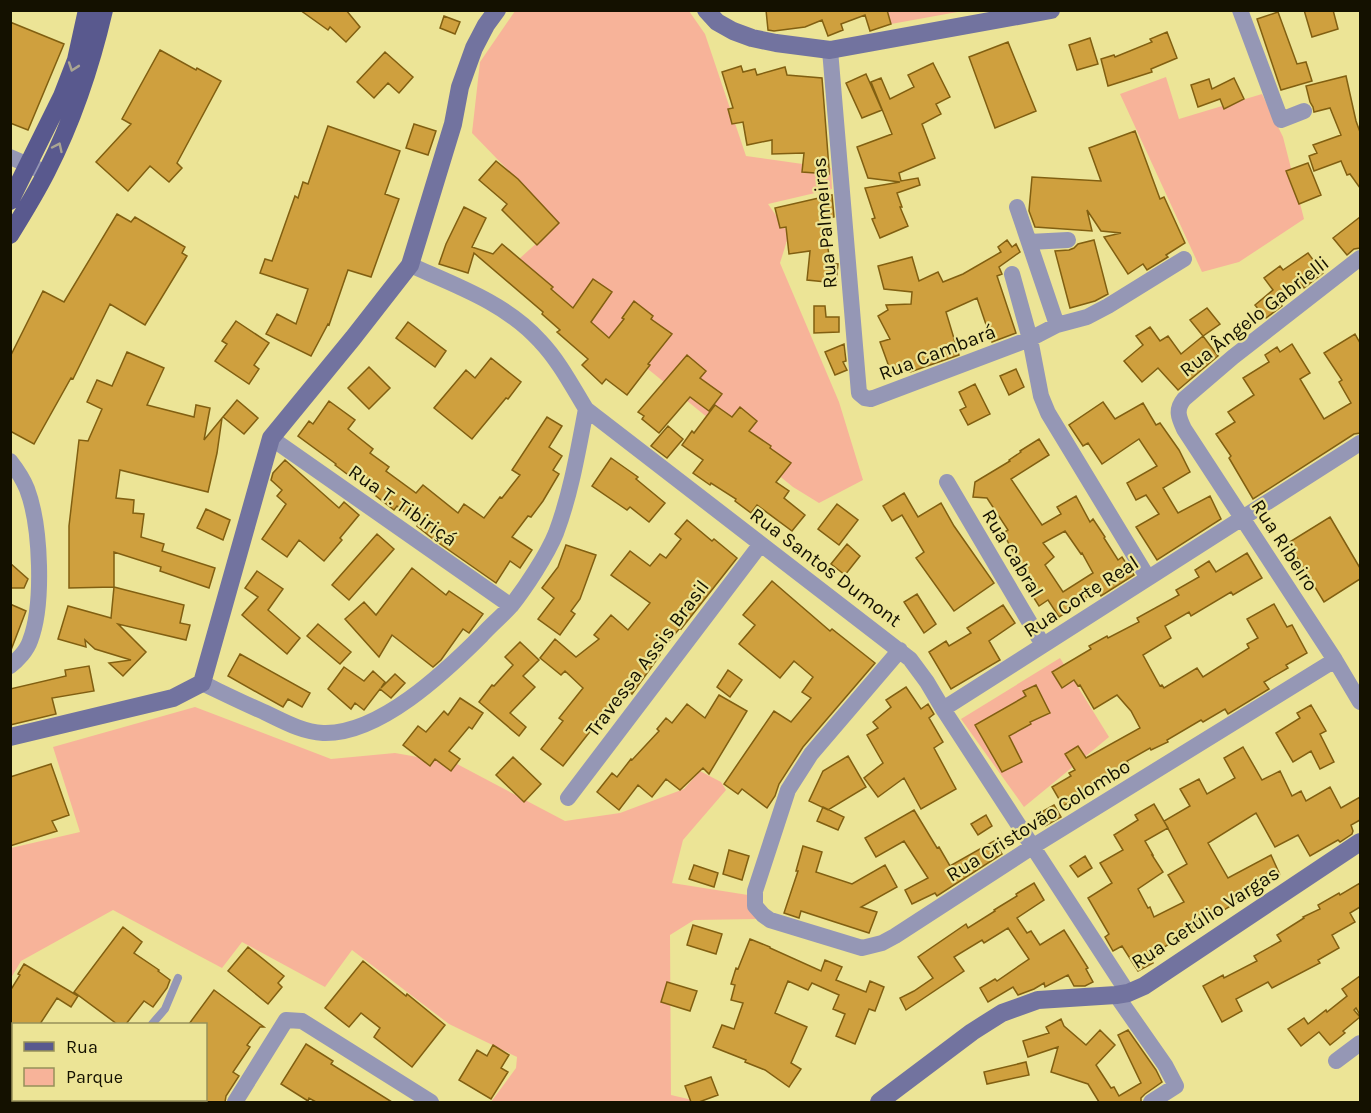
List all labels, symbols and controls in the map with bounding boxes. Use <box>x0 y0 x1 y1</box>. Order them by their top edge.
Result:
one-way arrow <box>67 61 80 72</box>
one-way arrow <box>51 142 63 153</box>
street label: Rua Palmeiras <box>807 156 842 289</box>
street label: Rua Ângelo Gabrielli <box>1175 251 1333 382</box>
street label: Rua Cambará <box>876 320 999 385</box>
street label: Rua T. Tibiriçá <box>344 460 461 551</box>
street label: Rua Ribeiro <box>1246 495 1323 595</box>
street label: Rua Santos Dumont <box>745 503 906 632</box>
street label: Rua Cabral <box>977 505 1048 602</box>
street label: Rua Corte Real <box>1020 551 1143 642</box>
street label: Travessa Assis Brasil <box>581 575 714 741</box>
street label: Rua Cristovão Colombo <box>942 754 1134 886</box>
street label: Rua Getúlio Vargas <box>1127 861 1283 974</box>
legend <box>12 1023 207 1101</box>
text: Rua <box>66 1036 98 1058</box>
text: Parque <box>66 1066 123 1088</box>

